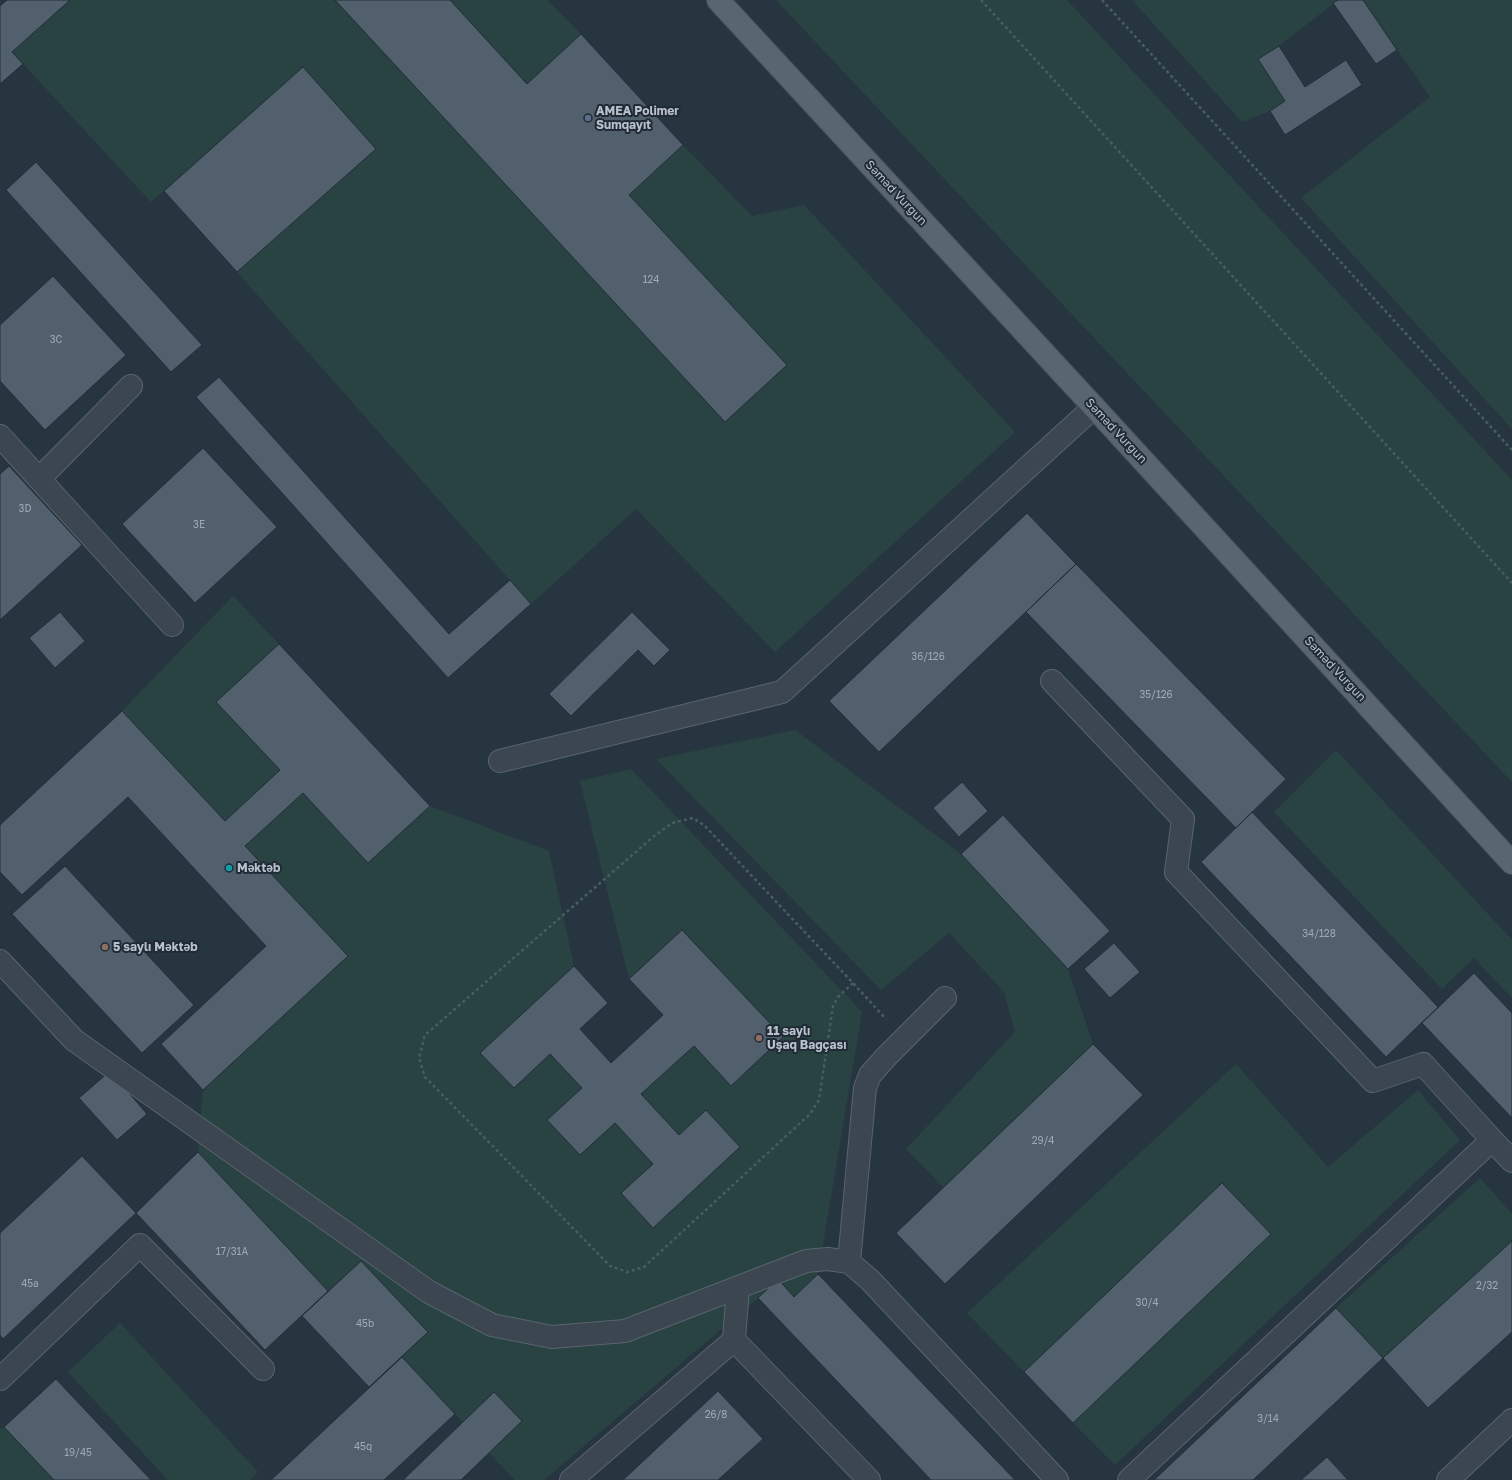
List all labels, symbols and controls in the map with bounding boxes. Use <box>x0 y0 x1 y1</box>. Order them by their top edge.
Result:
place label: AMEA Polimer Sumqayıt <box>596 104 679 132</box>
marker: AMEA Polimer Sumqayıt <box>583 113 593 123</box>
street label: Səməd Vurğun <box>862 158 930 228</box>
house number: 124 <box>643 274 659 286</box>
house number: 3C <box>50 334 62 346</box>
street label: Səməd Vurğun <box>1082 396 1150 466</box>
house number: 3D <box>19 503 31 515</box>
house number: 3E <box>193 519 205 531</box>
street label: Səməd Vurğun <box>1301 634 1369 704</box>
house number: 36/126 <box>911 651 945 663</box>
house number: 35/126 <box>1139 689 1173 701</box>
place label: Məktəb <box>237 861 280 875</box>
marker: Məktəb <box>224 863 234 873</box>
house number: 34/128 <box>1302 928 1336 940</box>
place label: 5 saylı Məktəb <box>113 940 198 954</box>
marker: 5 saylı Məktəb <box>100 942 110 952</box>
place label: 11 saylı Uşaq Bağçası <box>767 1024 846 1052</box>
marker: 11 saylı Uşaq Bağçası <box>754 1033 764 1043</box>
house number: 29/4 <box>1032 1135 1054 1147</box>
house number: 17/31A <box>216 1246 248 1258</box>
house number: 45a <box>21 1278 39 1290</box>
house number: 2/32 <box>1476 1280 1498 1292</box>
house number: 30/4 <box>1136 1297 1158 1309</box>
house number: 45b <box>356 1318 374 1330</box>
house number: 26/8 <box>705 1409 727 1421</box>
house number: 3/14 <box>1257 1413 1279 1425</box>
house number: 45q <box>354 1441 372 1453</box>
house number: 19/45 <box>64 1447 92 1459</box>

